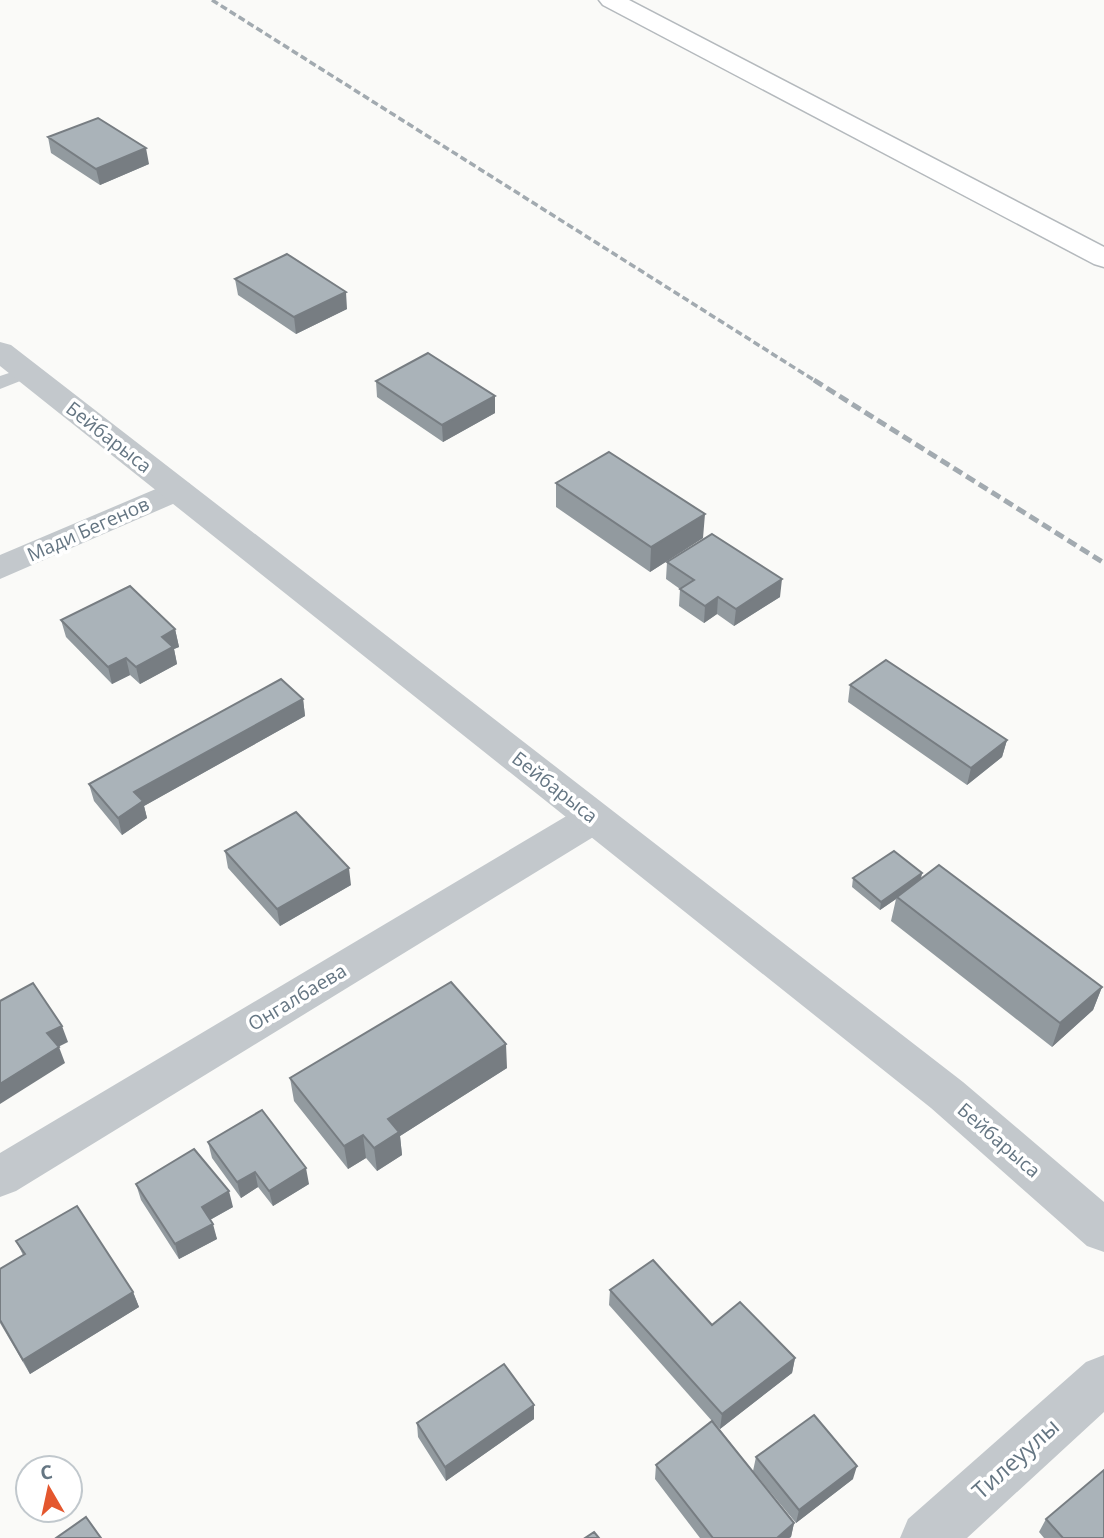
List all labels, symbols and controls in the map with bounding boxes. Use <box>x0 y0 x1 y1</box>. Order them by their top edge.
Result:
street label: Бейбарыса <box>61 395 157 479</box>
street label: Мади Бегенов <box>23 490 153 568</box>
street label: Бейбарыса <box>507 745 603 829</box>
street label: Онгалбаева <box>243 957 351 1037</box>
street label: Бейбарыса <box>952 1097 1046 1183</box>
street label: Тилеуулы <box>964 1410 1066 1506</box>
north arrow <box>14 1454 84 1524</box>
text: С <box>38 1458 54 1486</box>

